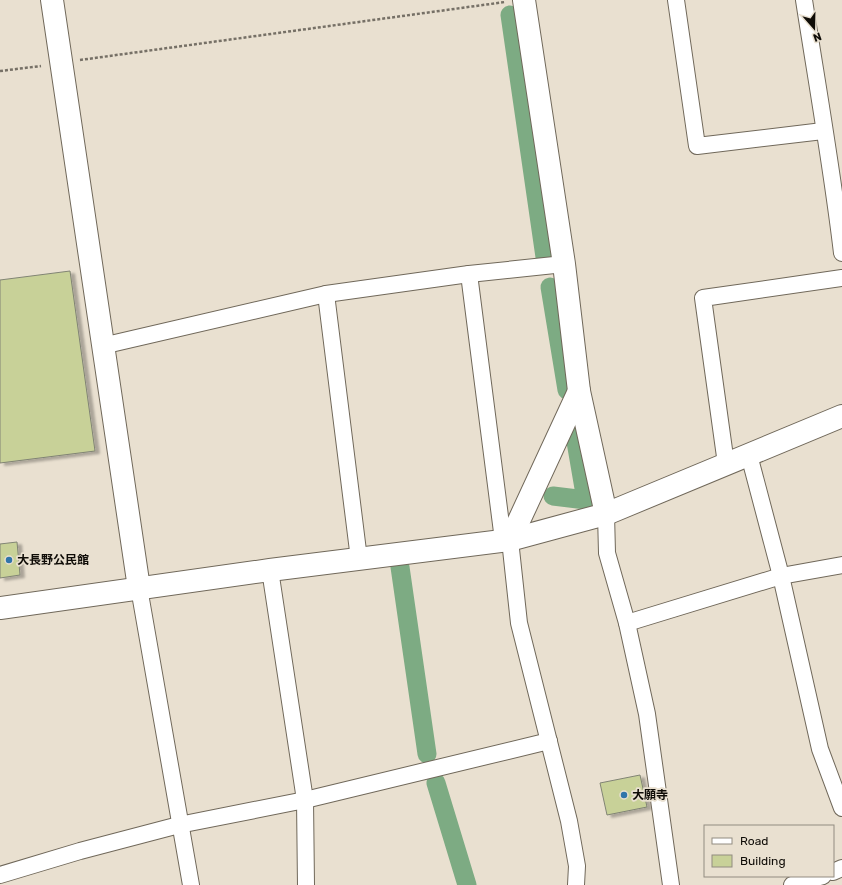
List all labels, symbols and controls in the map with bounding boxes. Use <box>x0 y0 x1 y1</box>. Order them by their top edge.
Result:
north arrow <box>794 8 834 48</box>
text: N <box>811 29 823 44</box>
place label: 大長野公民館 <box>17 553 89 567</box>
marker: 大長野公民館 <box>4 555 14 565</box>
place label: 大願寺 <box>632 788 668 802</box>
marker: 大願寺 <box>619 790 629 800</box>
legend <box>704 825 834 877</box>
text: Road <box>740 834 768 848</box>
text: Building <box>740 854 786 868</box>

